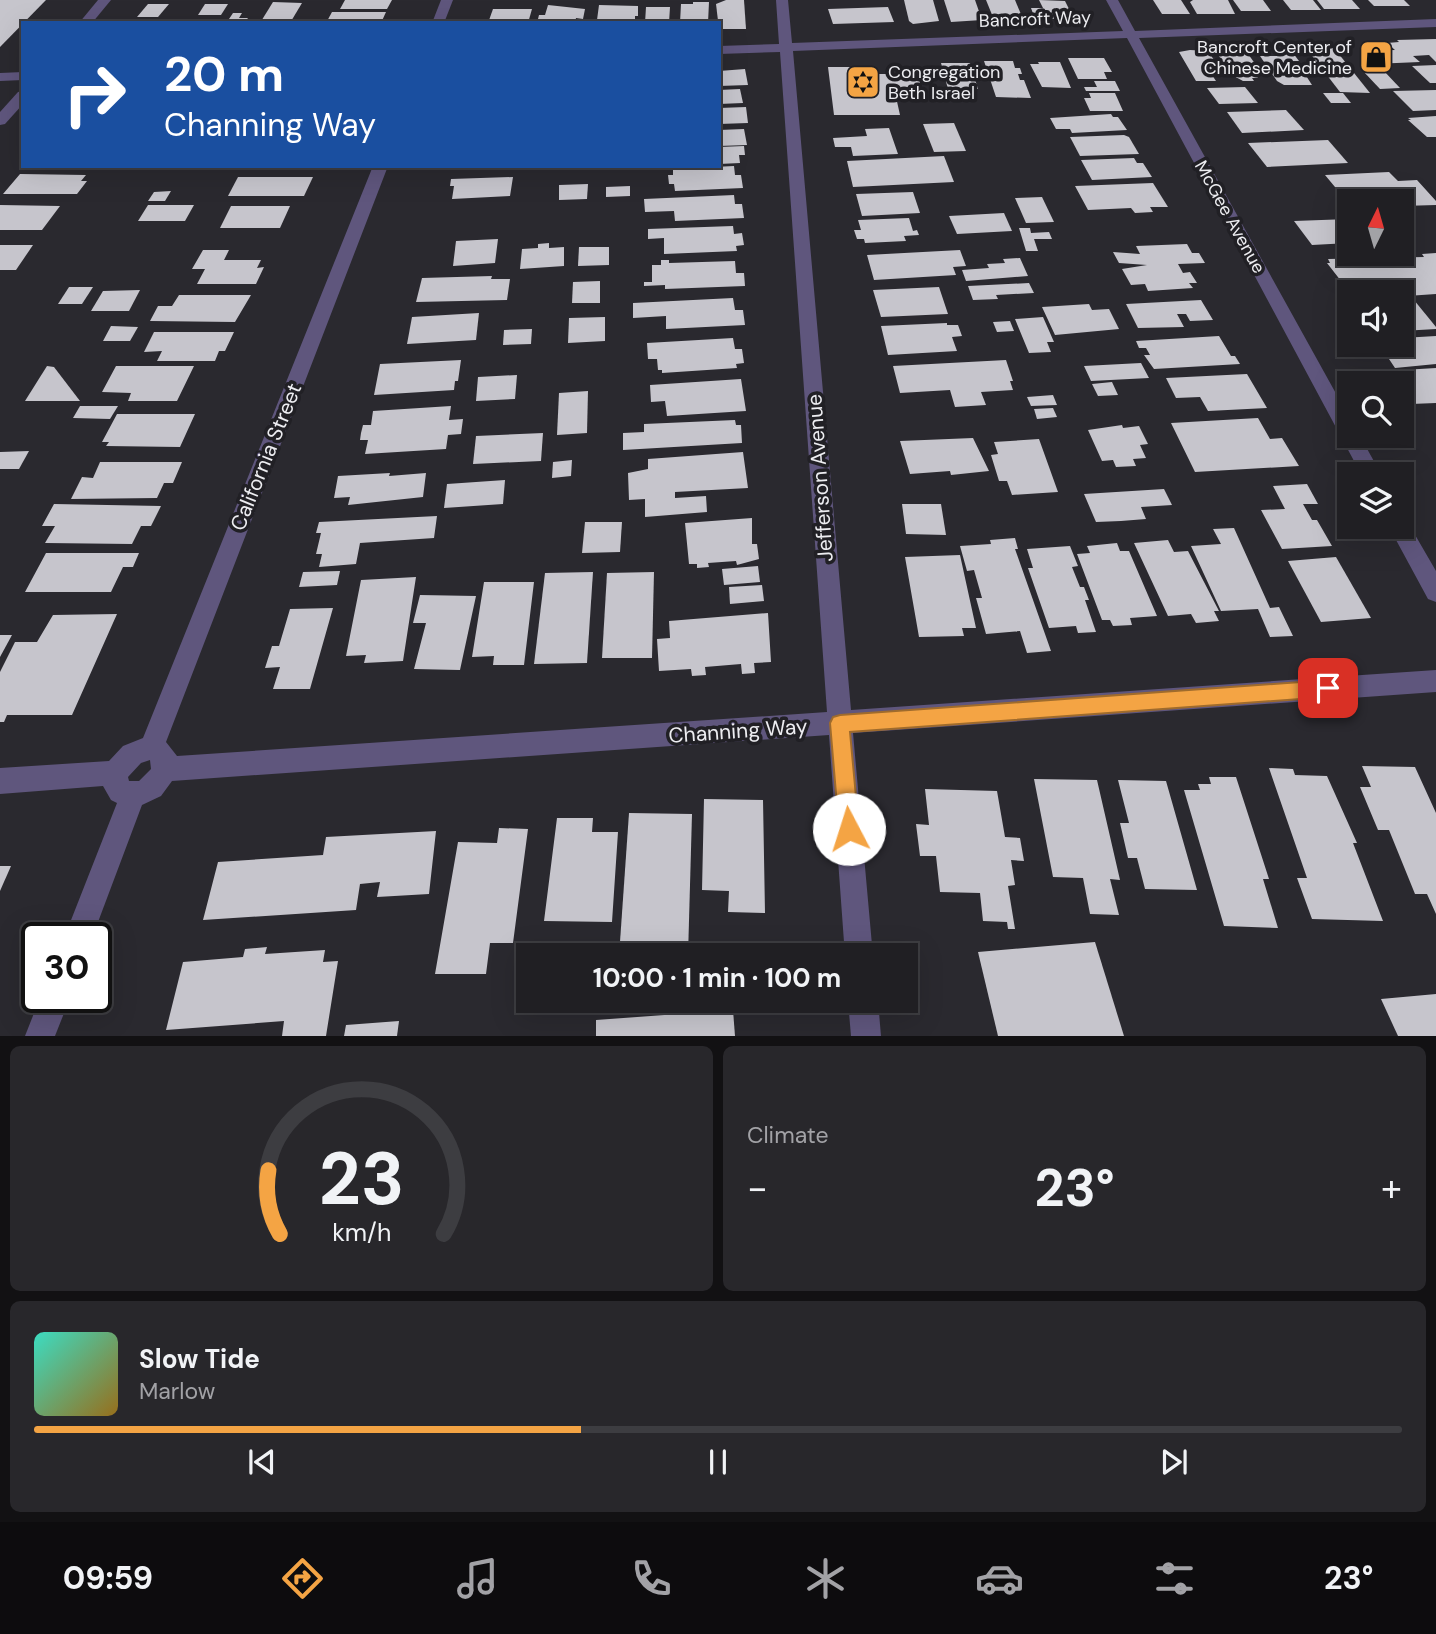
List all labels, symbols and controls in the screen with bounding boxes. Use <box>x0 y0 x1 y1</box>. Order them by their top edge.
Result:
street label: Bancroft Way <box>978 5 1092 33</box>
place label: Bancroft Center of Chinese Medicine <box>1197 35 1352 80</box>
shop icon: Bancroft Center of Chinese Medicine <box>1357 38 1395 76</box>
text: 20 m <box>164 42 284 106</box>
icon: right <box>49 49 140 140</box>
place label: Congregation Beth Israel <box>888 60 1000 105</box>
synagogue icon: Congregation Beth Israel <box>844 63 882 101</box>
text: Channing Way <box>164 104 376 146</box>
street label: McGee Avenue <box>1189 156 1271 278</box>
north arrow <box>1337 189 1414 266</box>
map controls <box>1337 189 1414 539</box>
button: sound <box>1337 280 1414 357</box>
button: search <box>1337 371 1414 448</box>
street label: California Street <box>224 379 308 535</box>
street label: Jefferson Avenue <box>800 393 840 563</box>
button: layers <box>1337 462 1414 539</box>
pin <box>1298 658 1358 718</box>
icon: arrive <box>1309 669 1347 707</box>
street label: Channing Way <box>668 712 809 750</box>
position arrow <box>812 792 886 866</box>
speed limit sign: 30 <box>21 922 112 1013</box>
text: 10:00 · 1 min · 100 m <box>593 961 841 995</box>
text: Climate <box>747 1120 829 1150</box>
text: 23 <box>319 1133 404 1228</box>
text: 23° <box>1034 1154 1115 1222</box>
text: − <box>747 1163 768 1213</box>
text: + <box>1381 1163 1402 1213</box>
text: km/h <box>332 1216 391 1249</box>
text: Slow Tide <box>139 1342 260 1376</box>
text: Marlow <box>139 1376 215 1406</box>
icon: previous <box>243 1443 281 1481</box>
icon: pause <box>699 1443 737 1481</box>
icon: next <box>1155 1443 1193 1481</box>
icon: directions <box>278 1554 327 1603</box>
icon: music <box>453 1554 502 1603</box>
icon: phone <box>627 1554 676 1603</box>
icon: climate <box>801 1554 850 1603</box>
icon: car <box>975 1554 1024 1603</box>
icon: filters <box>1150 1554 1199 1603</box>
text: 09:59 <box>63 1557 153 1599</box>
text: 23° <box>1324 1557 1373 1599</box>

